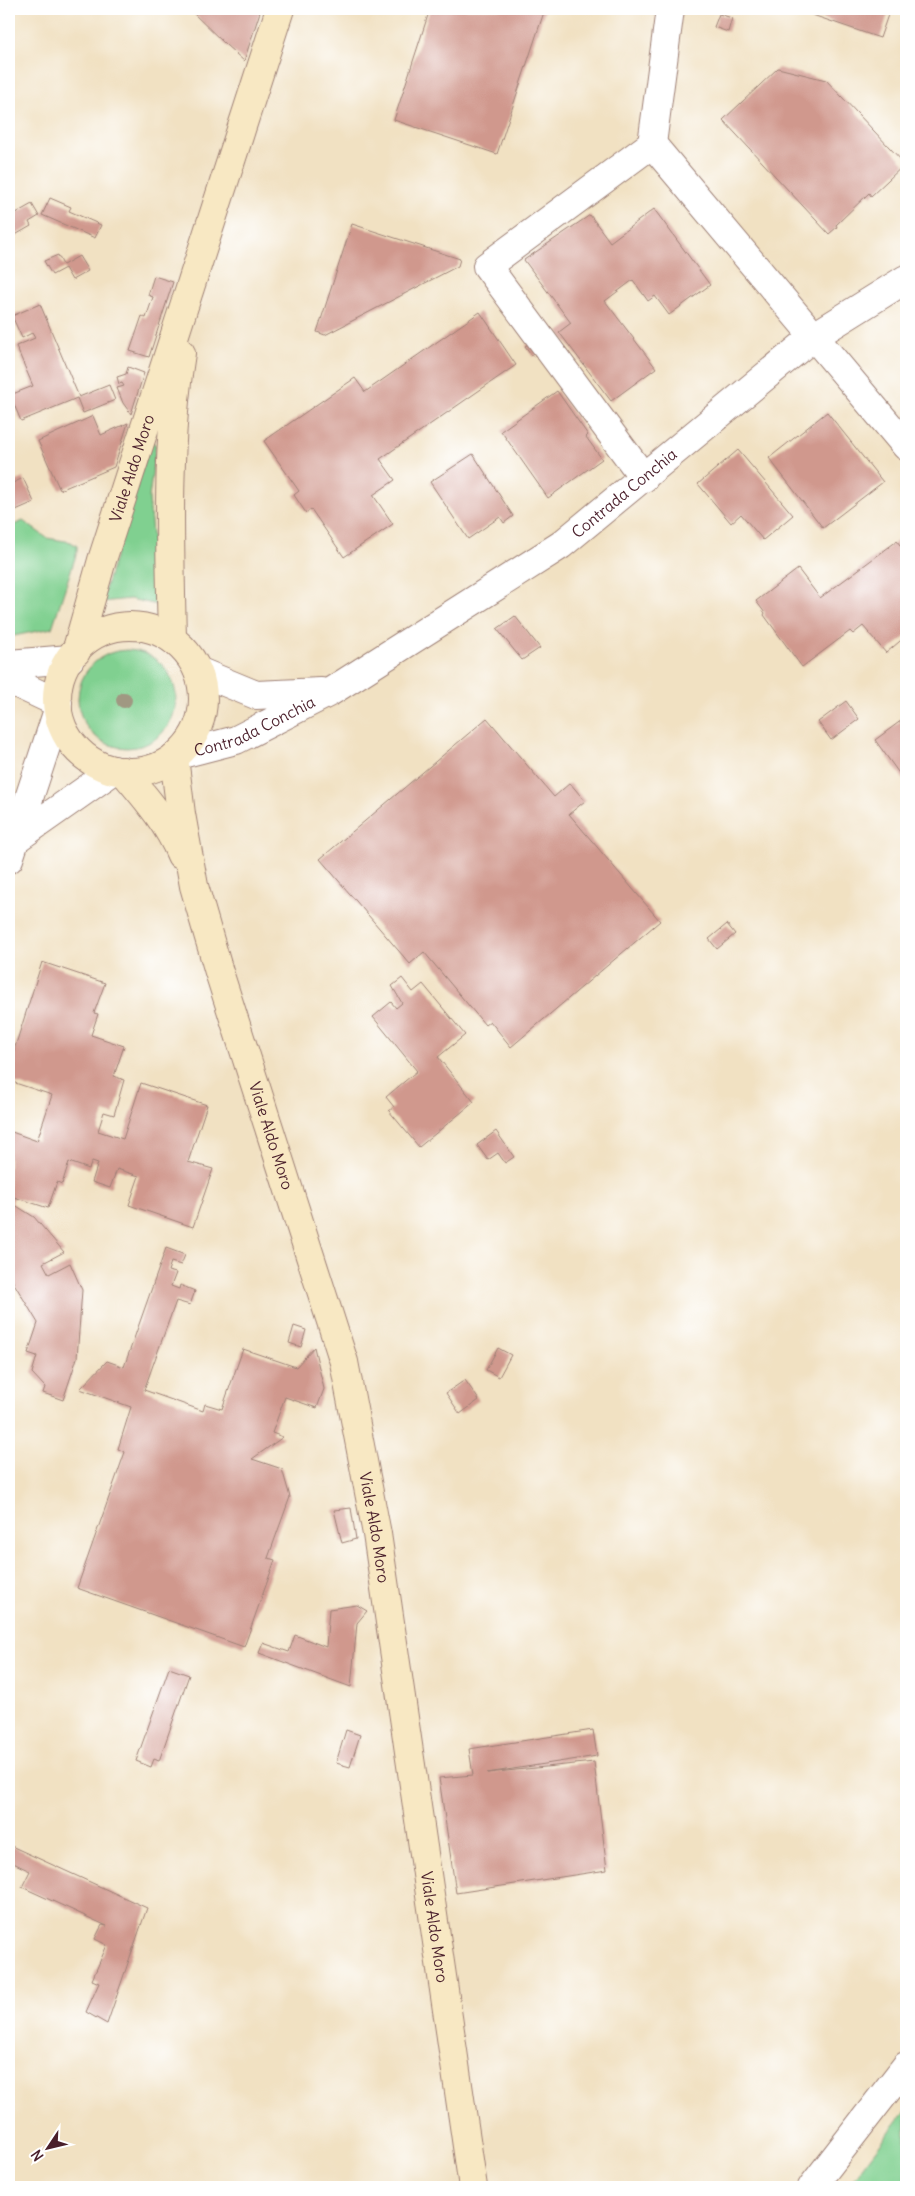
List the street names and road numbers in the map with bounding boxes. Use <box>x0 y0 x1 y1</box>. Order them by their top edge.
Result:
street label: Viale Aldo Moro <box>105 412 158 525</box>
street label: Contrada Conchia <box>567 444 681 542</box>
street label: Contrada Conchia <box>192 691 318 760</box>
street label: Viale Aldo Moro <box>245 1079 298 1192</box>
street label: Viale Aldo Moro <box>355 1470 394 1584</box>
street label: Viale Aldo Moro <box>417 1870 453 1984</box>

